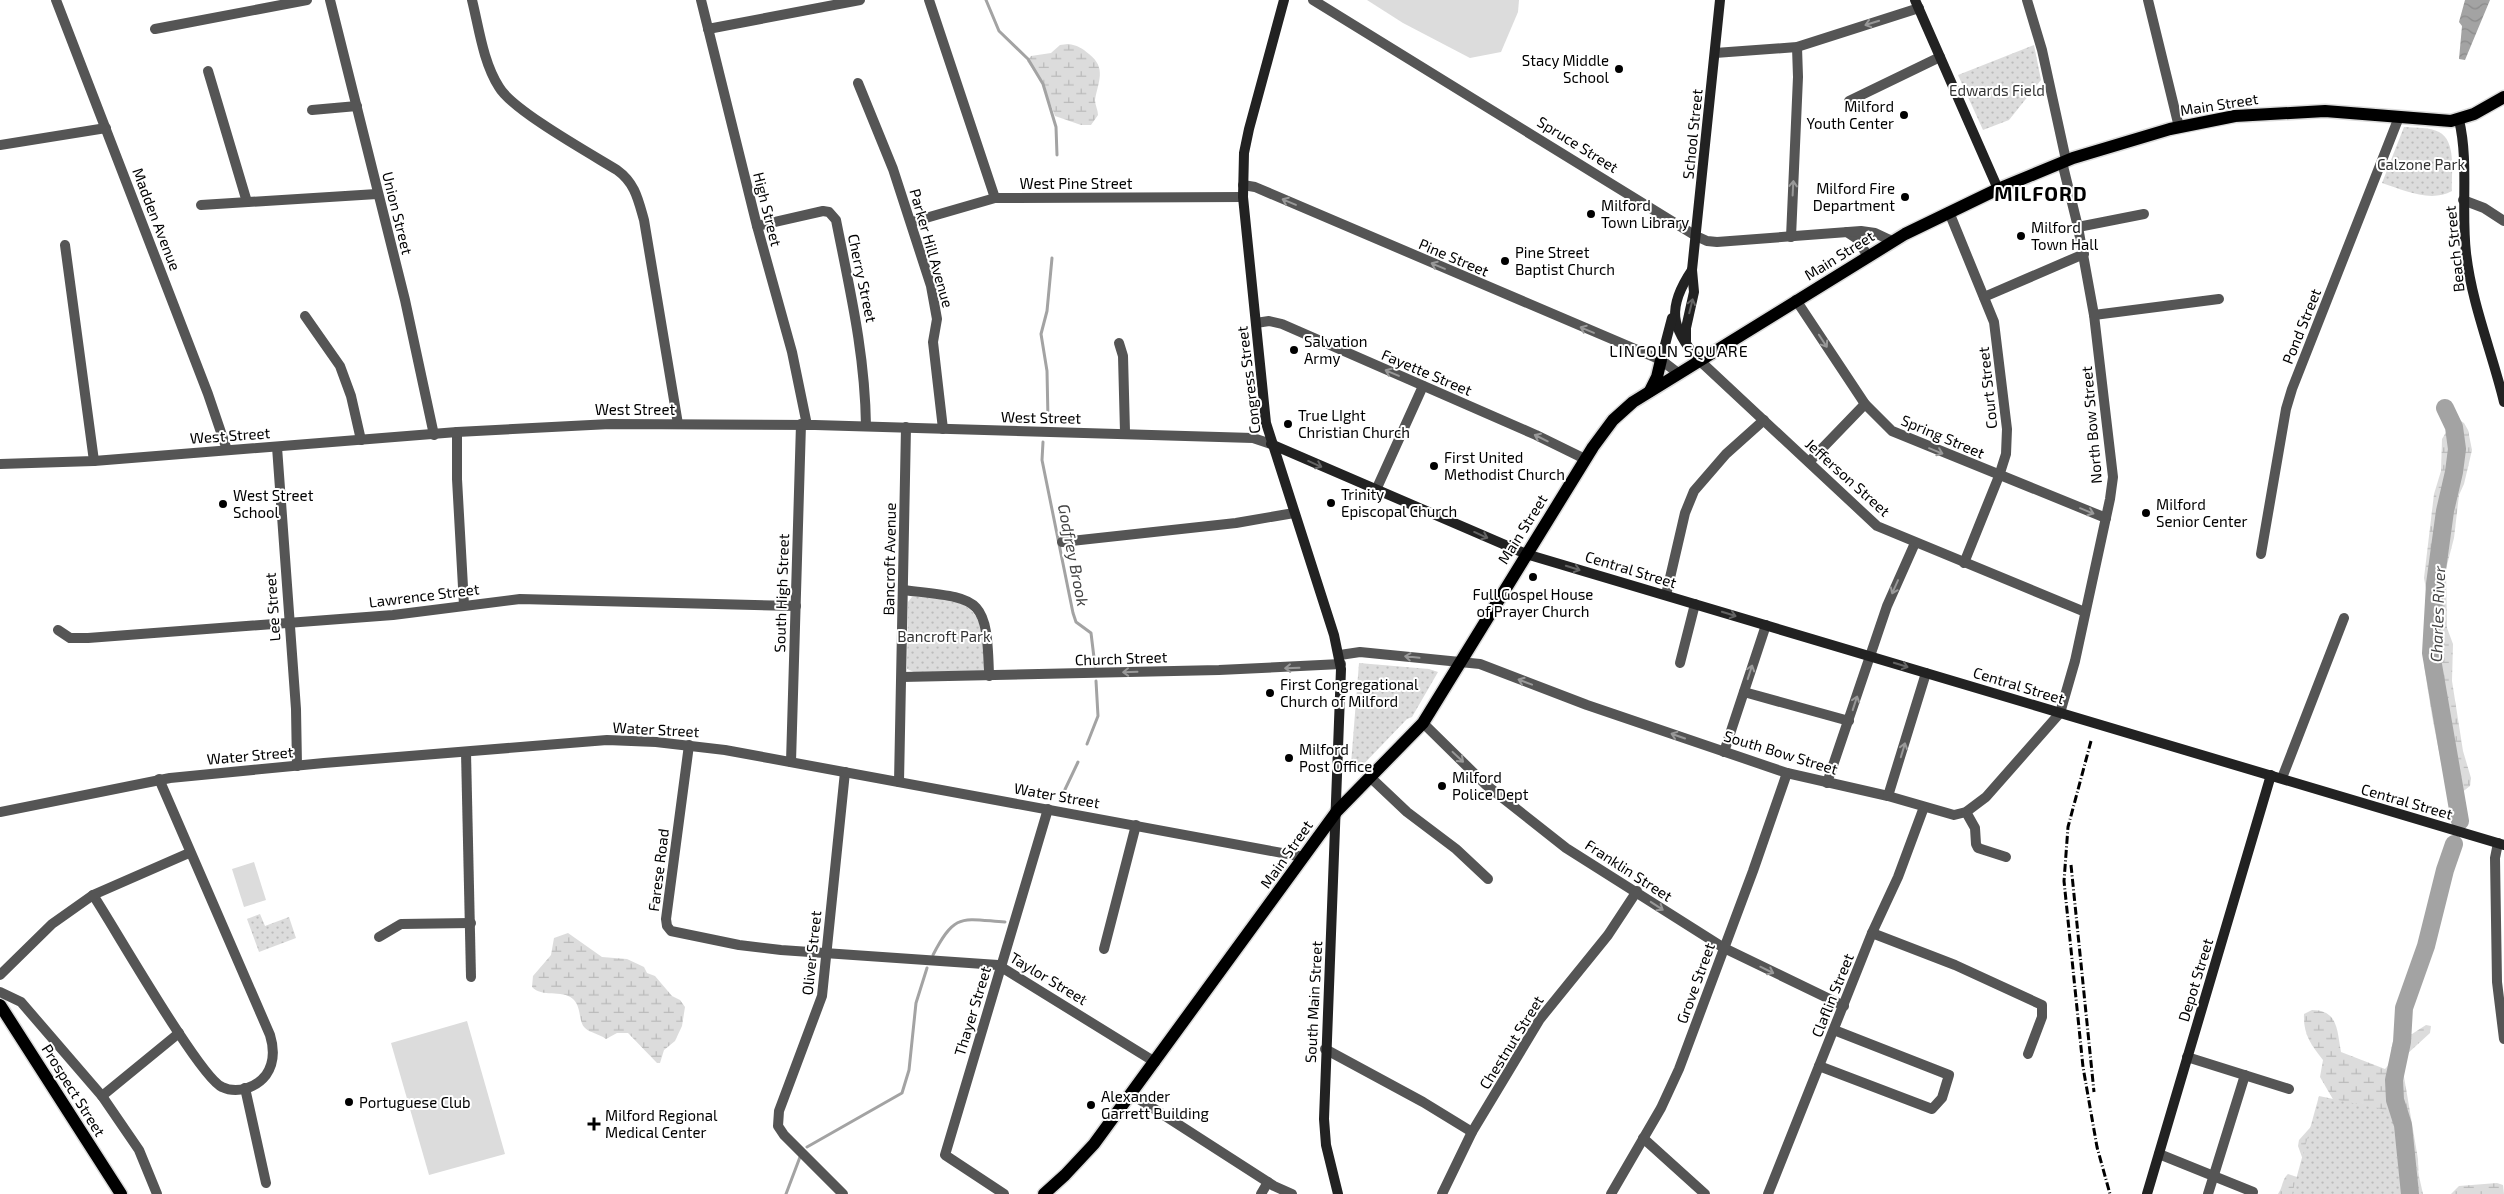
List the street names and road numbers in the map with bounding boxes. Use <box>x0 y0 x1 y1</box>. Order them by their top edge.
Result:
street label: School Street <box>1678 88 1706 180</box>
street label: Main Street <box>2179 89 2260 119</box>
street label: Spruce Street <box>1534 112 1622 176</box>
street label: Madden Avenue <box>129 165 185 273</box>
street label: Union Street <box>379 170 417 257</box>
street label: High Street <box>750 170 786 248</box>
street label: West Pine Street <box>1019 174 1133 192</box>
street label: Parker Hill Avenue <box>906 186 958 310</box>
street label: Beach Street <box>2440 205 2467 293</box>
street label: Main Street <box>1801 226 1877 284</box>
street label: Cherry Street <box>845 232 881 324</box>
street label: Pine Street <box>1416 234 1492 280</box>
street label: Pond Street <box>2278 285 2324 366</box>
street label: Congress Street <box>1232 325 1264 435</box>
street label: Fayette Street <box>1379 345 1475 399</box>
street label: Court Street <box>1974 346 2000 430</box>
street label: North Bow Street <box>2077 365 2105 484</box>
street label: West Street <box>595 400 675 418</box>
street label: West Street <box>1001 407 1082 427</box>
street label: Spring Street <box>1899 410 1988 462</box>
street label: West Street <box>189 423 271 447</box>
street label: Jefferson Street <box>1802 434 1894 520</box>
street label: Main Street <box>1493 491 1551 567</box>
street label: Bancroft Avenue <box>879 503 899 615</box>
street label: South High Street <box>770 533 792 653</box>
street label: Central Street <box>1583 547 1679 591</box>
street label: Lee Street <box>261 572 283 642</box>
street label: Lawrence Street <box>368 579 481 611</box>
street label: Church Street <box>1074 647 1168 669</box>
street label: Central Street <box>1971 663 2067 707</box>
street label: Water Street <box>612 718 700 740</box>
street label: South Bow Street <box>1722 726 1840 778</box>
street label: Water Street <box>206 742 294 768</box>
street label: Water Street <box>1013 779 1102 811</box>
street label: Central Street <box>2359 779 2455 823</box>
street label: Main Street <box>1256 816 1316 891</box>
street label: Farese Road <box>644 828 672 912</box>
street label: Franklin Street <box>1582 835 1676 905</box>
street label: Oliver Street <box>798 910 824 996</box>
street label: Depot Street <box>2174 936 2216 1024</box>
street label: South Main Street <box>1301 940 1325 1063</box>
street label: Grove Street <box>1672 940 1718 1026</box>
street label: Taylor Street <box>1007 948 1091 1008</box>
street label: Claflin Street <box>1807 950 1857 1040</box>
street label: Thayer Street <box>950 964 994 1058</box>
street label: Chestnut Street <box>1475 992 1547 1092</box>
street label: Prospect Street <box>38 1040 110 1140</box>

